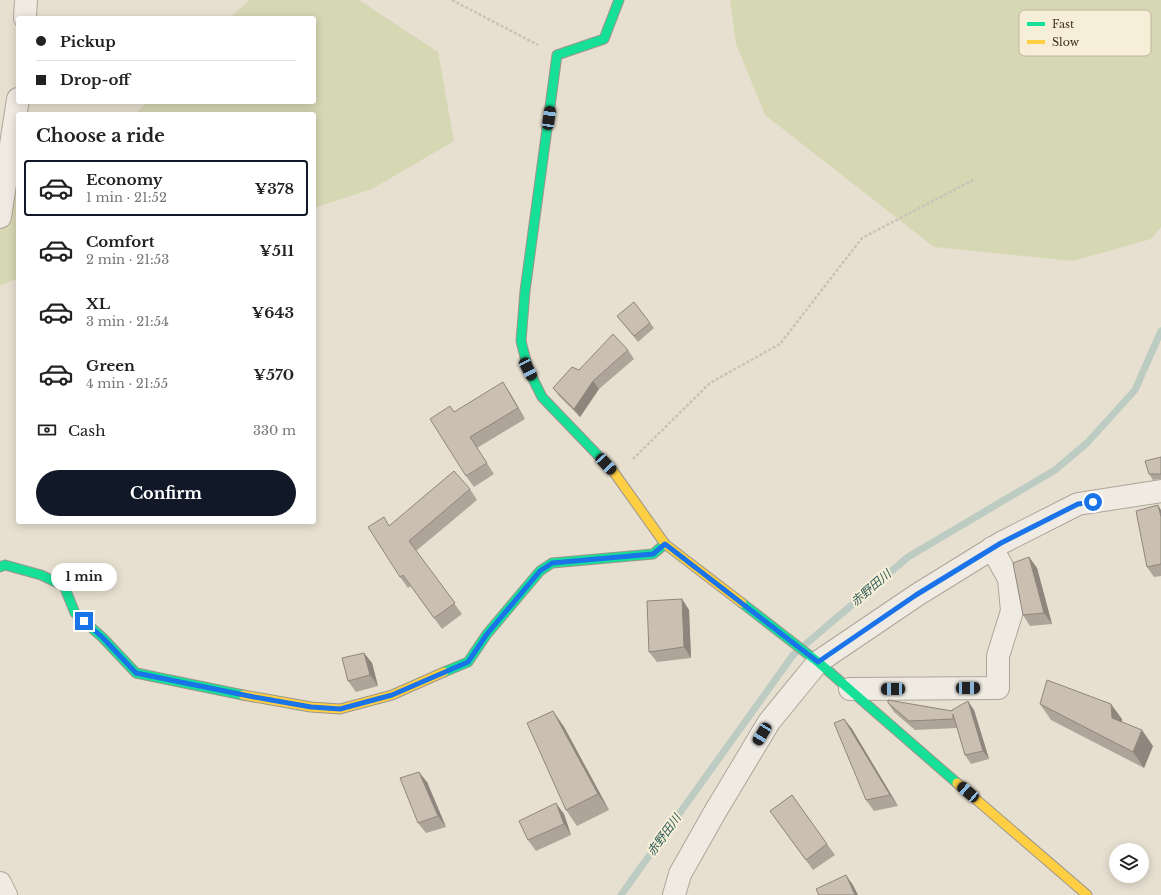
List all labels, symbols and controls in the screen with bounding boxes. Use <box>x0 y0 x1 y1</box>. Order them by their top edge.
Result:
legend <box>1019 10 1151 56</box>
text: Fast <box>1052 17 1075 31</box>
text: Pickup <box>60 32 116 51</box>
text: Slow <box>1052 35 1080 49</box>
text: Drop-off <box>60 70 130 89</box>
car <box>541 105 557 131</box>
text: Choose a ride <box>36 125 165 147</box>
icon: car <box>38 170 74 206</box>
text: Economy <box>86 170 163 189</box>
text: ¥378 <box>254 179 294 198</box>
text: 1 min · 21:52 <box>86 189 167 206</box>
icon: car <box>38 232 74 268</box>
text: Comfort <box>86 232 154 251</box>
text: ¥511 <box>259 241 294 260</box>
text: 2 min · 21:53 <box>86 251 169 268</box>
icon: car <box>38 294 74 330</box>
text: XL <box>86 294 110 313</box>
text: ¥643 <box>252 303 294 322</box>
text: 3 min · 21:54 <box>86 313 169 330</box>
icon: car <box>38 356 74 392</box>
text: Green <box>86 356 135 375</box>
car <box>517 356 539 382</box>
text: ¥570 <box>253 365 294 384</box>
text: 4 min · 21:55 <box>86 375 168 392</box>
icon: cash <box>36 419 58 441</box>
text: Cash <box>68 421 105 440</box>
text: 330 m <box>253 422 296 439</box>
car <box>593 451 619 477</box>
button: Confirm <box>36 470 296 516</box>
route start <box>1084 493 1102 511</box>
callout: 1 min <box>51 563 117 591</box>
water label: 赤野田川 <box>848 565 895 609</box>
text: 1 min <box>65 568 103 585</box>
route end <box>75 612 93 630</box>
car <box>956 682 980 694</box>
car <box>881 683 905 695</box>
car <box>751 721 773 747</box>
car <box>955 780 981 804</box>
water label: 赤野田川 <box>643 809 685 859</box>
map controls <box>1109 843 1149 883</box>
button: layers <box>1109 843 1149 883</box>

